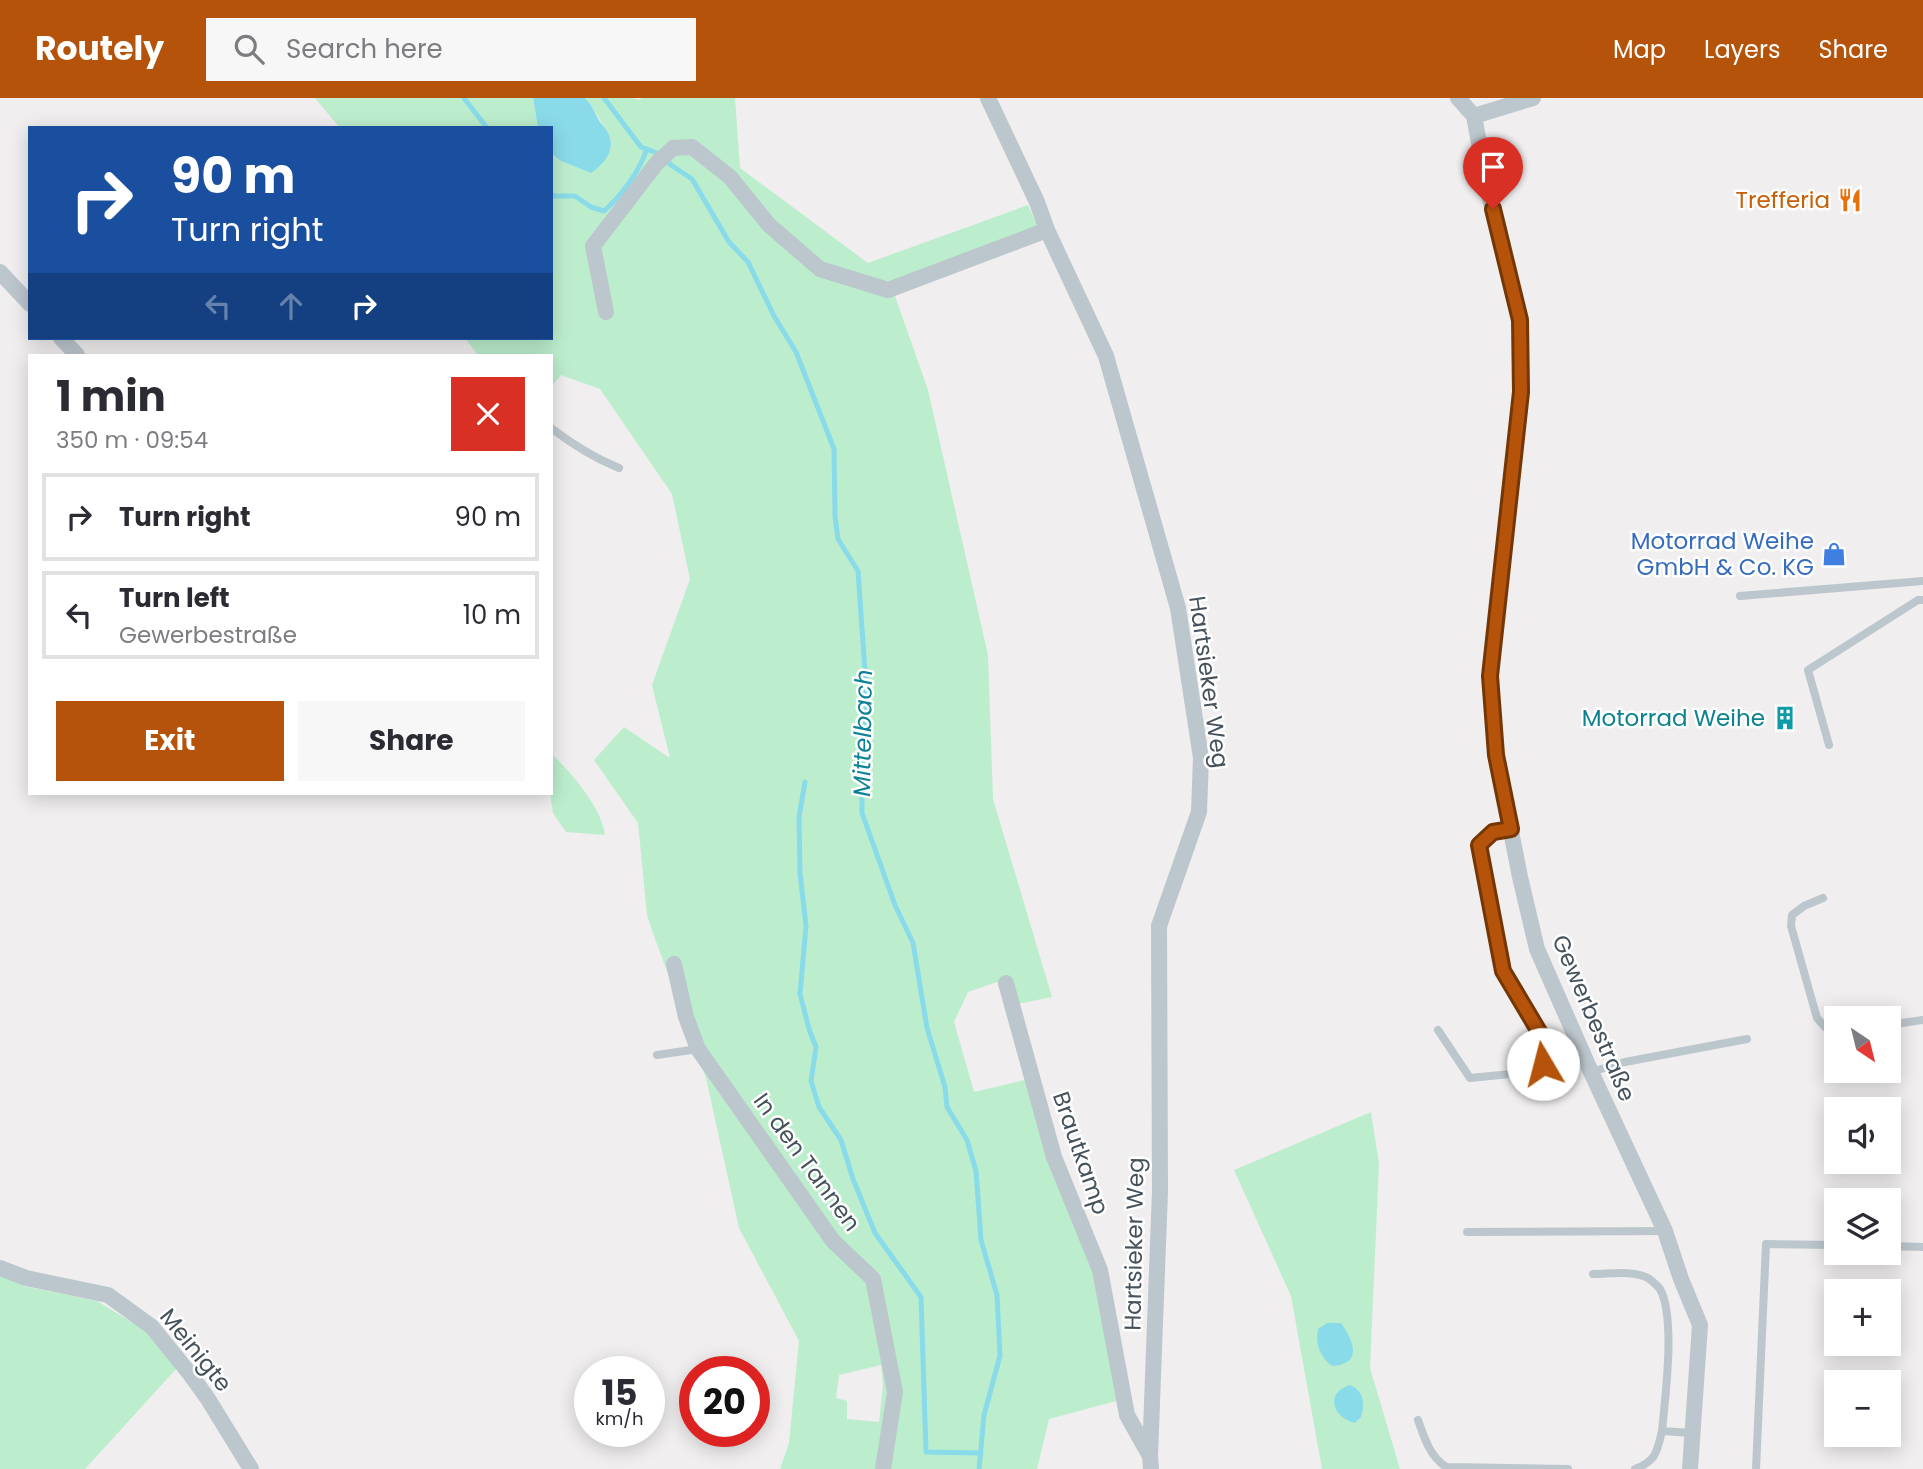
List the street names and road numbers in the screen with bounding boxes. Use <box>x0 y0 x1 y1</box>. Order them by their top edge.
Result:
street label: Hartsieker Weg <box>1181 594 1237 770</box>
street label: Gewerbestraße <box>1544 930 1644 1106</box>
street label: In den Tannen <box>746 1086 868 1238</box>
street label: Brautkamp <box>1045 1087 1117 1219</box>
street label: Hartsieker Weg <box>1116 1157 1152 1331</box>
street label: Meinigte <box>153 1302 239 1398</box>

